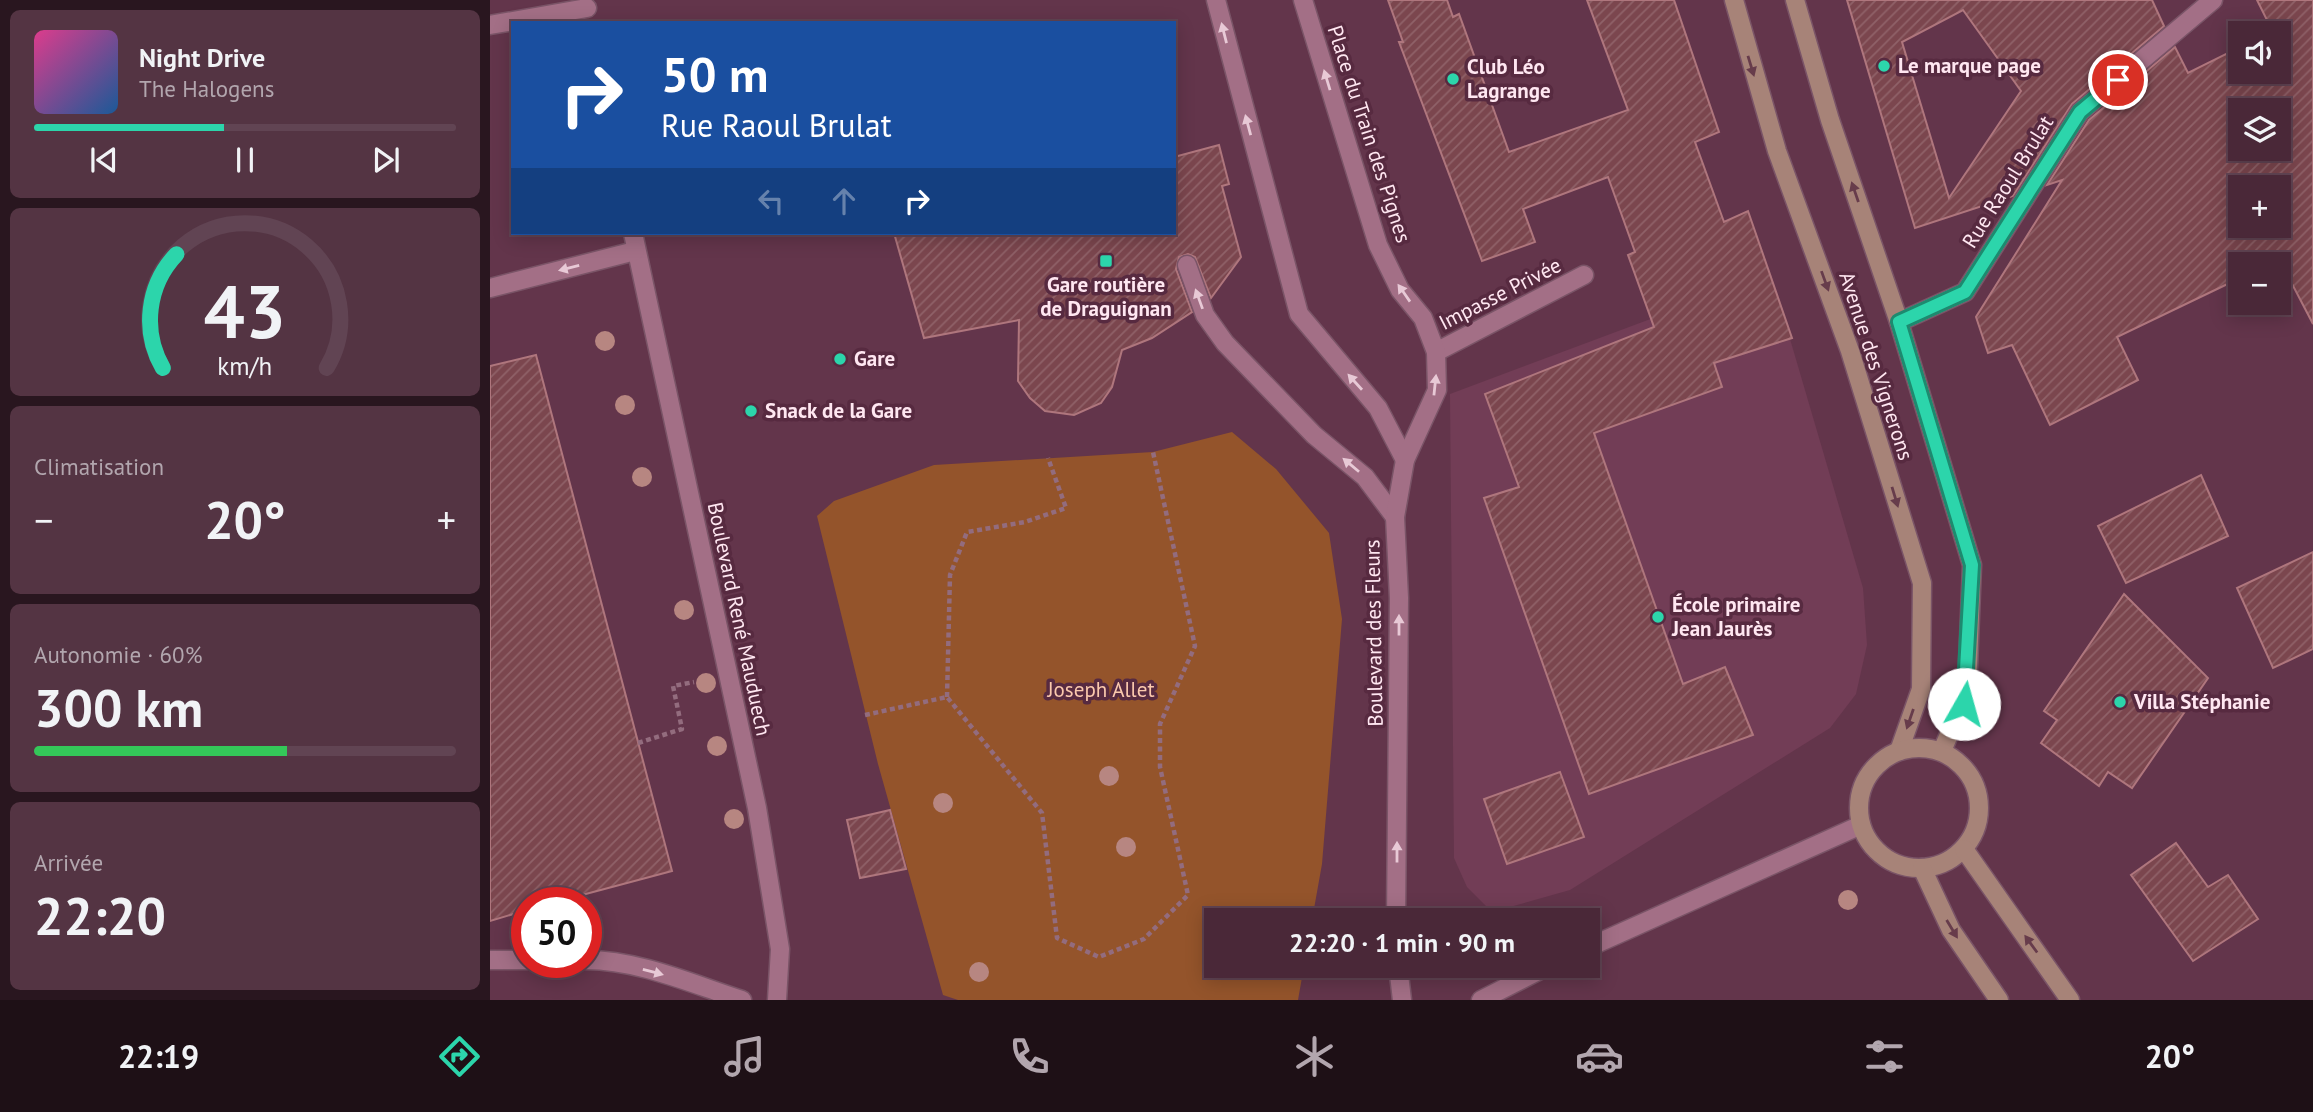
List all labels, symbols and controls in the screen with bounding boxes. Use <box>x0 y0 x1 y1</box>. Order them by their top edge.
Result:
map controls <box>2228 21 2291 315</box>
button: sound <box>2228 21 2291 84</box>
one-way arrow <box>1218 22 1229 44</box>
street label: Place du Train des Pignes <box>1322 22 1417 246</box>
text: Night Drive <box>139 41 265 74</box>
text: 50 m <box>661 42 768 106</box>
icon: right <box>546 49 637 140</box>
pin <box>2088 50 2148 110</box>
place label: Le marque page <box>1898 52 2041 79</box>
place label: Club Léo Lagrange <box>1467 53 1551 104</box>
one-way arrow <box>1746 56 1757 77</box>
marker: Le marque page <box>1876 58 1892 74</box>
icon: arrive <box>2099 61 2137 99</box>
one-way arrow <box>1322 69 1332 90</box>
marker: Club Léo Lagrange <box>1445 71 1461 87</box>
text: The Halogens <box>139 74 274 103</box>
button: layers <box>2228 98 2291 161</box>
text: Rue Raoul Brulat <box>661 104 892 146</box>
street label: Rue Raoul Brulat <box>1956 110 2059 253</box>
one-way arrow <box>1243 114 1253 135</box>
icon: previous <box>85 141 123 179</box>
icon: pause <box>226 141 264 179</box>
icon: next <box>367 141 405 179</box>
button: + <box>2228 175 2291 238</box>
one-way arrow <box>1849 181 1860 202</box>
icon: left <box>752 182 790 220</box>
icon: ahead <box>825 182 863 220</box>
icon: right <box>898 182 936 220</box>
street label: Impasse Privée <box>1434 251 1565 336</box>
button: − <box>2228 252 2291 315</box>
marker: Gare routière de Draguignan <box>1098 253 1114 269</box>
one-way arrow <box>558 263 580 274</box>
text: 43 <box>204 264 286 358</box>
street label: Avenue des Vignerons <box>1833 268 1920 464</box>
place label: Gare routière de Draguignan <box>1040 271 1172 322</box>
one-way arrow <box>1820 271 1831 292</box>
one-way arrow <box>1397 284 1411 302</box>
one-way arrow <box>1193 288 1204 309</box>
place label: Gare <box>854 345 895 372</box>
text: km/h <box>218 350 272 382</box>
marker: Gare <box>832 351 848 367</box>
one-way arrow <box>1348 374 1364 391</box>
one-way arrow <box>1430 374 1441 396</box>
place label: Snack de la Gare <box>765 397 912 424</box>
marker: Snack de la Gare <box>743 403 759 419</box>
text: Climatisation <box>34 452 164 481</box>
one-way arrow <box>1342 458 1360 473</box>
text: 20° <box>204 486 286 553</box>
one-way arrow <box>1891 487 1901 508</box>
text: − <box>34 495 53 544</box>
text: + <box>437 495 456 544</box>
street label: Boulevard René Mauduech <box>702 500 777 738</box>
street label: Boulevard des Fleurs <box>1358 539 1389 727</box>
place label: École primaire Jean Jaurès <box>1671 591 1801 642</box>
marker: École primaire Jean Jaurès <box>1650 609 1666 625</box>
one-way arrow <box>1393 614 1405 636</box>
text: Autonomie · 60% <box>34 640 202 669</box>
position arrow <box>1927 667 2001 741</box>
text: 300 km <box>34 674 203 741</box>
park label: Joseph Allet <box>1047 676 1155 703</box>
place label: Villa Stéphanie <box>2133 688 2270 715</box>
marker: Villa Stéphanie <box>2112 694 2128 710</box>
one-way arrow <box>1904 709 1915 730</box>
one-way arrow <box>1391 841 1403 863</box>
text: Arrivée <box>34 848 103 877</box>
text: 22:20 <box>34 882 166 949</box>
speed limit sign: 50 <box>511 887 602 978</box>
one-way arrow <box>1946 920 1958 939</box>
text: 22:20 · 1 min · 90 m <box>1289 926 1515 959</box>
one-way arrow <box>2024 935 2038 953</box>
one-way arrow <box>642 967 664 978</box>
icon: directions <box>435 1032 484 1081</box>
icon: music <box>720 1032 769 1081</box>
icon: phone <box>1005 1032 1054 1081</box>
icon: climate <box>1290 1032 1339 1081</box>
icon: car <box>1575 1032 1624 1081</box>
icon: filters <box>1860 1032 1909 1081</box>
text: 22:19 <box>118 1035 199 1077</box>
text: 20° <box>2145 1035 2195 1077</box>

